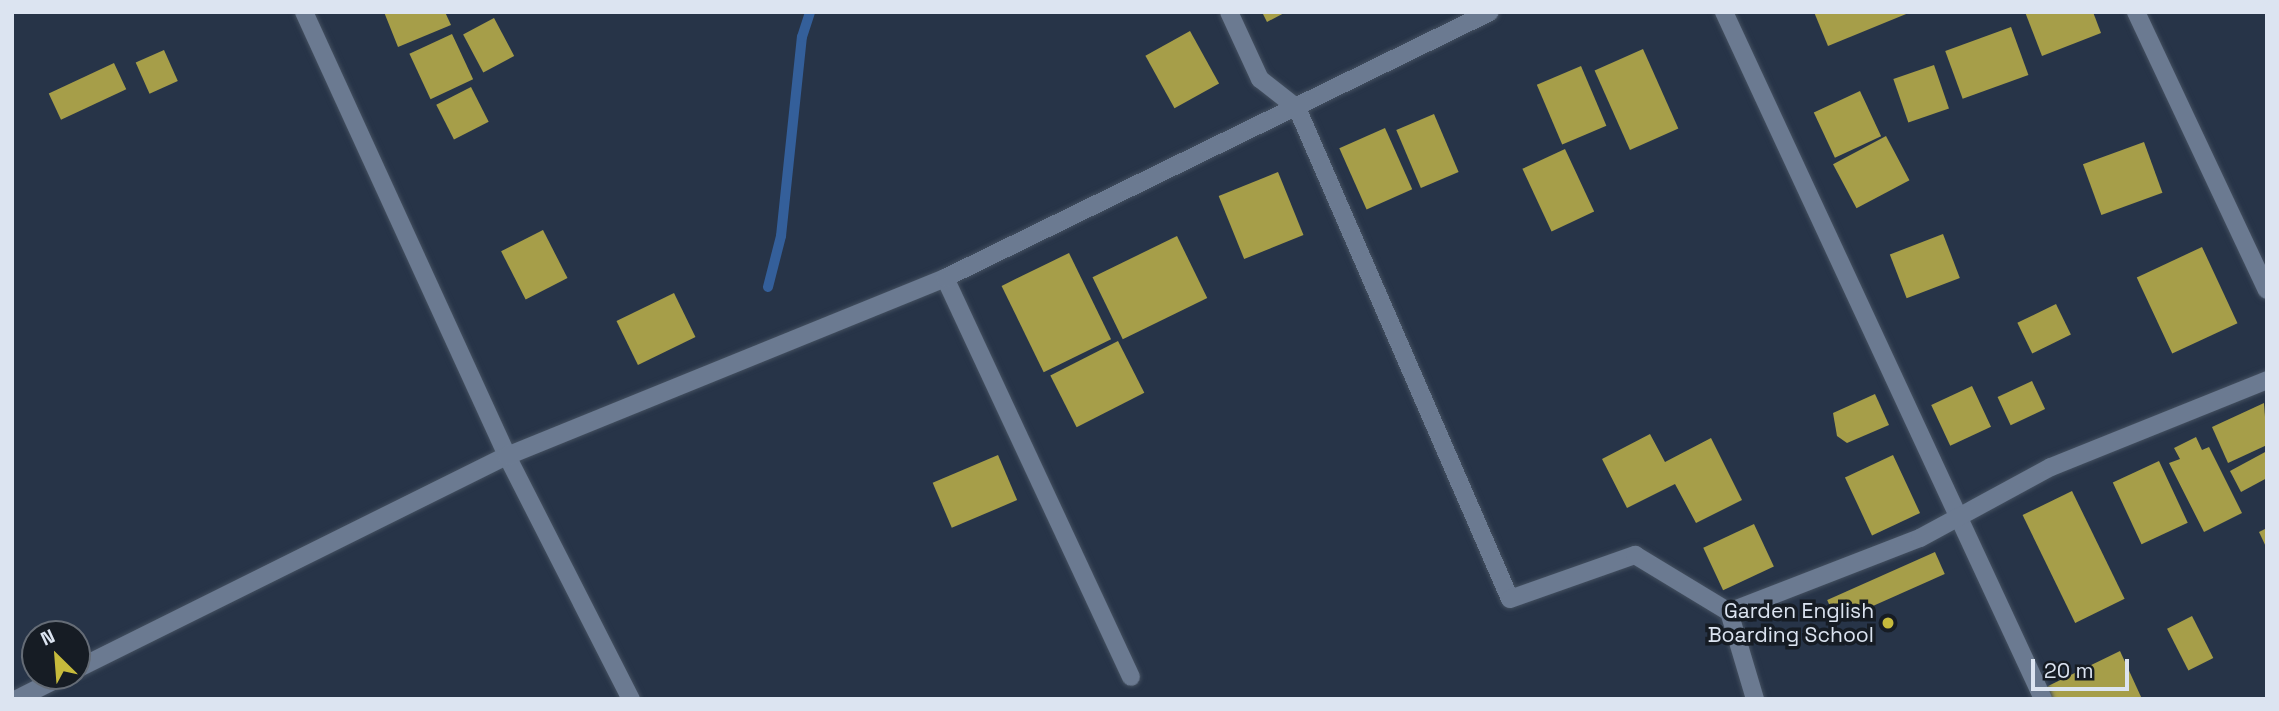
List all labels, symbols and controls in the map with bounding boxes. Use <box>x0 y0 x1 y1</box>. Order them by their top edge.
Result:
place label: Garden English Boarding School <box>1708 598 1874 648</box>
marker: Garden English Boarding School <box>1880 615 1896 631</box>
north arrow <box>21 620 91 690</box>
text: N <box>37 623 59 651</box>
scale bar <box>2034 644 2132 688</box>
text: 20 m <box>2044 657 2094 684</box>

